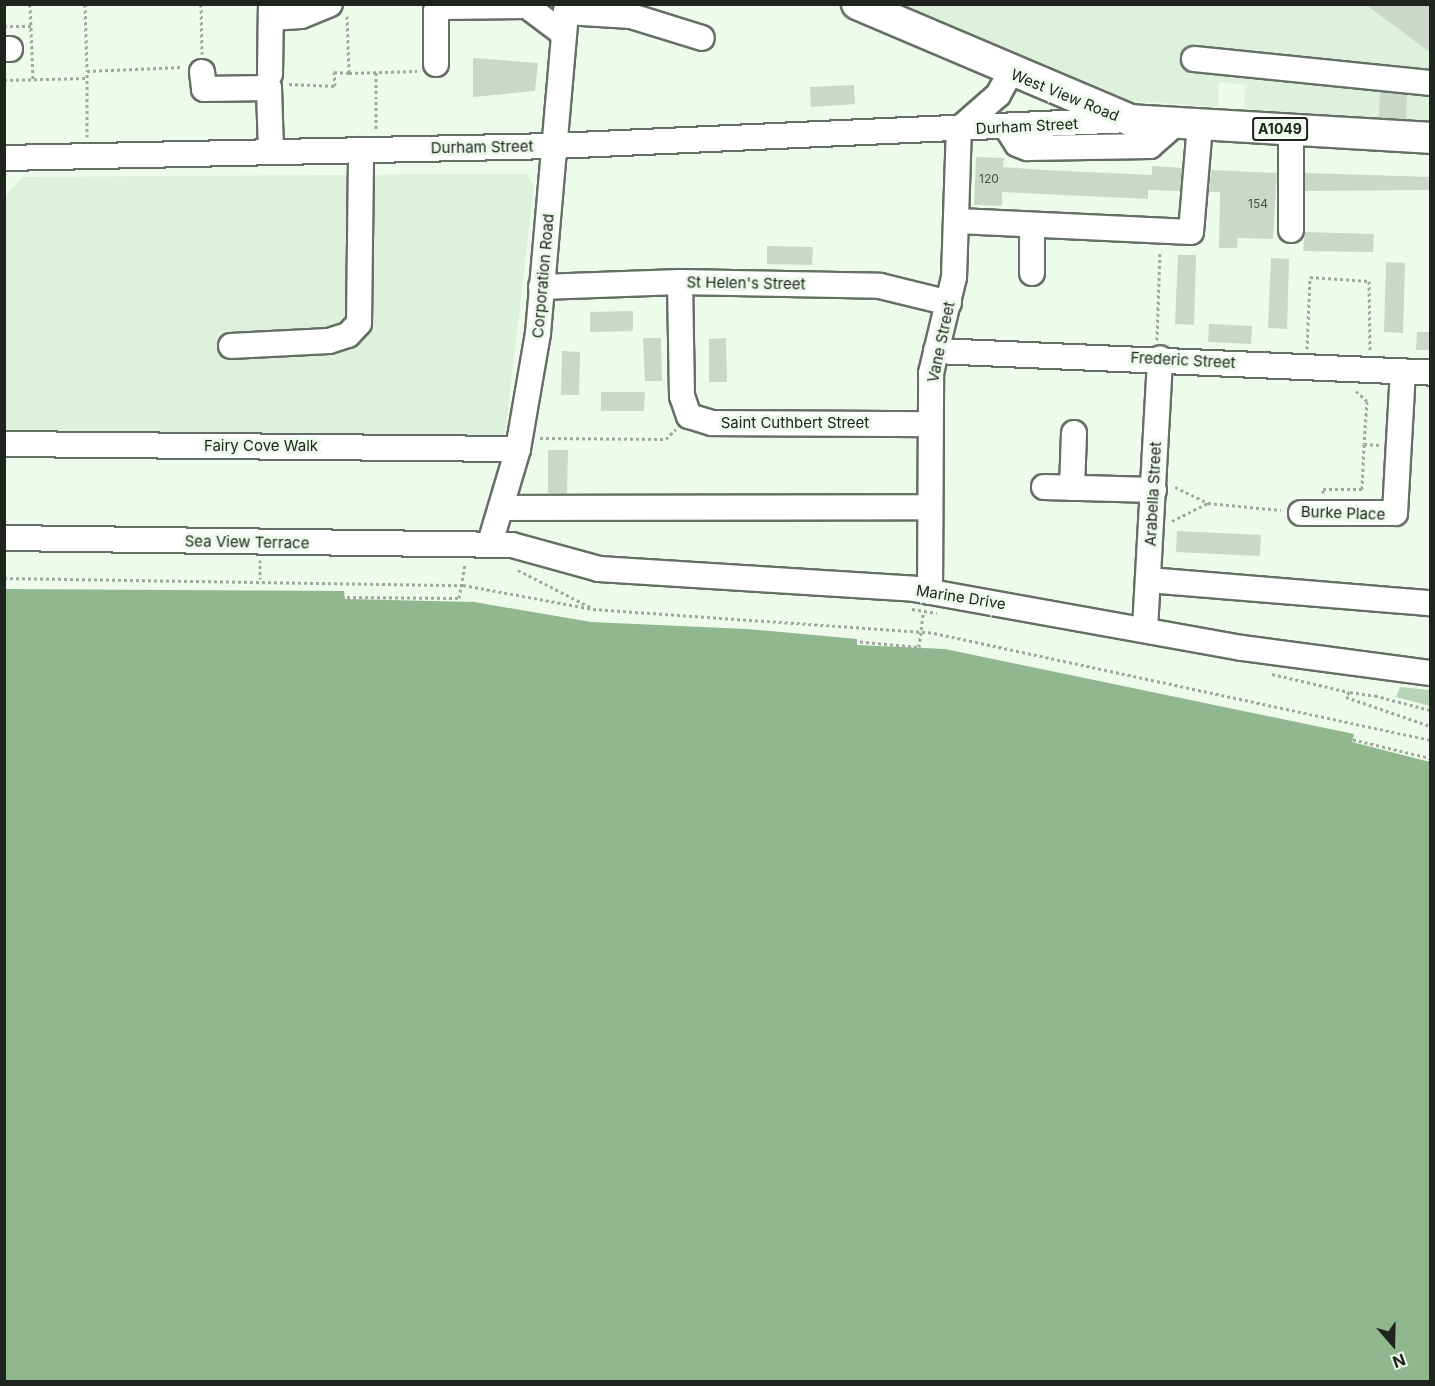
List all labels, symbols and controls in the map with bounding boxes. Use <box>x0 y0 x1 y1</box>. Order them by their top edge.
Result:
street label: West View Road <box>1008 65 1122 125</box>
street label: Durham Street <box>975 114 1079 138</box>
road number: A1049 <box>1252 118 1308 140</box>
street label: Durham Street <box>431 137 533 157</box>
house number: 120 <box>979 172 999 186</box>
house number: 154 <box>1248 197 1268 211</box>
street label: Corporation Road <box>529 213 557 339</box>
street label: St Helen's Street <box>686 273 806 293</box>
street label: Vane Street <box>924 300 958 384</box>
street label: Frederic Street <box>1130 348 1236 372</box>
street label: Saint Cuthbert Street <box>721 414 869 432</box>
street label: Fairy Cove Walk <box>204 437 318 455</box>
street label: Arabella Street <box>1141 441 1165 547</box>
street label: Burke Place <box>1301 503 1385 523</box>
street label: Sea View Terrace <box>185 532 309 552</box>
street label: Marine Drive <box>915 581 1007 613</box>
north arrow <box>1363 1314 1423 1374</box>
text: N <box>1390 1349 1408 1372</box>

